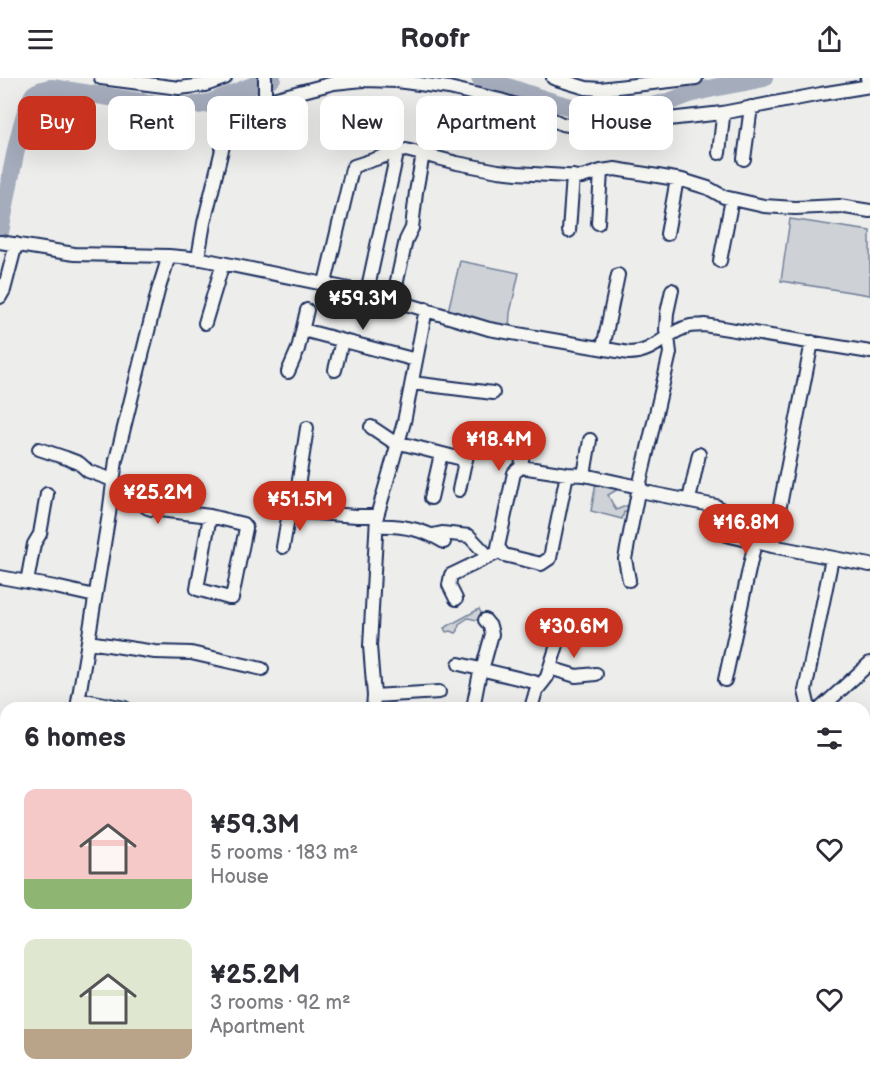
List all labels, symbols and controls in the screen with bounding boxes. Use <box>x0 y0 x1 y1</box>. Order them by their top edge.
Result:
icon: menu <box>24 23 57 56</box>
text: Roofr <box>400 23 470 55</box>
icon: share <box>813 23 846 56</box>
chip: Buy <box>18 96 96 150</box>
chip: Rent <box>108 96 195 150</box>
chip: Filters <box>207 96 308 150</box>
chip: New <box>320 96 404 150</box>
chip: Apartment <box>416 96 557 150</box>
chip: House <box>569 96 673 150</box>
pin: ¥59.3M <box>314 280 412 331</box>
text: ¥59.3M <box>329 287 397 311</box>
pin: ¥18.4M <box>450 421 548 472</box>
text: ¥18.4M <box>466 428 532 452</box>
pin: ¥25.2M <box>109 474 207 525</box>
text: ¥25.2M <box>123 481 193 505</box>
pin: ¥51.5M <box>251 481 349 532</box>
text: ¥51.5M <box>267 488 333 512</box>
pin: ¥16.8M <box>697 504 795 555</box>
text: ¥16.8M <box>713 511 779 535</box>
pin: ¥30.6M <box>525 608 623 659</box>
text: ¥30.6M <box>539 615 609 639</box>
icon: filters <box>813 722 846 755</box>
text: 6 homes <box>24 723 126 754</box>
text: ¥59.3M <box>210 810 300 841</box>
icon: home <box>72 813 144 885</box>
icon: heart <box>813 833 846 866</box>
text: 5 rooms · 183 m² <box>210 841 358 865</box>
text: House <box>210 865 269 889</box>
text: ¥25.2M <box>210 960 300 991</box>
icon: home <box>72 963 144 1035</box>
icon: heart <box>813 983 846 1016</box>
text: 3 rooms · 92 m² <box>210 991 351 1015</box>
text: Apartment <box>210 1015 305 1039</box>

